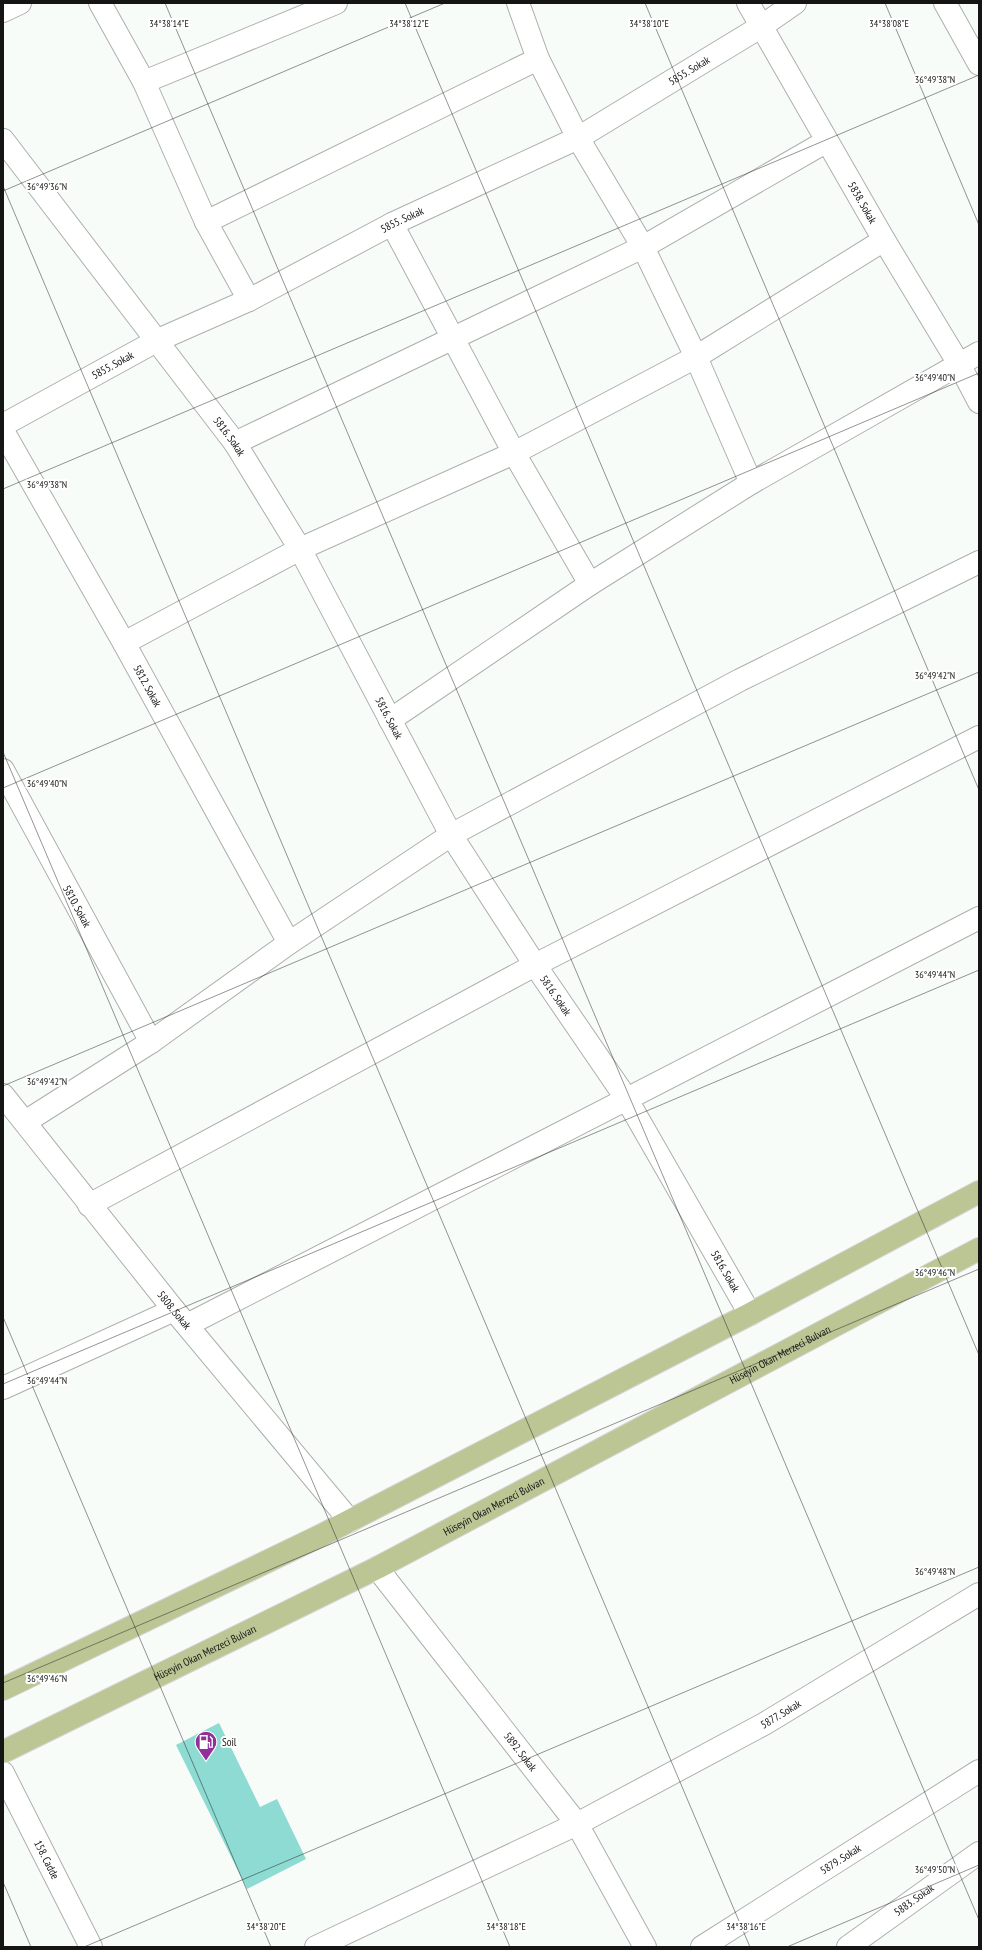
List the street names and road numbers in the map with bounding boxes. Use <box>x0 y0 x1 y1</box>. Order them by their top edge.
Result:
street label: 5855. Sokak <box>666 52 713 88</box>
street label: 5838. Sokak <box>845 179 880 226</box>
street label: 5855. Sokak <box>378 203 426 236</box>
street label: 5855. Sokak <box>89 347 137 382</box>
street label: 5816. Sokak <box>210 414 249 459</box>
street label: 5812. Sokak <box>130 662 165 710</box>
street label: 5816. Sokak <box>372 694 406 742</box>
street label: 5810. Sokak <box>60 883 95 930</box>
street label: 5816. Sokak <box>537 973 575 1019</box>
street label: 5816. Sokak <box>708 1248 743 1295</box>
street label: 5808. Sokak <box>154 1288 195 1333</box>
street label: Hüseyin Okan Merzeci Bulvarı <box>727 1322 833 1387</box>
street label: Hüseyin Okan Merzeci Bulvarı <box>441 1474 547 1539</box>
street label: Hüseyin Okan Merzeci Bulvarı <box>151 1622 258 1684</box>
street label: 5877. Sokak <box>758 1696 804 1732</box>
street label: 5892. Sokak <box>501 1729 541 1775</box>
street label: 158. Cadde <box>31 1838 63 1882</box>
street label: 5879. Sokak <box>817 1840 864 1877</box>
street label: 5883. Sokak <box>891 1880 937 1919</box>

